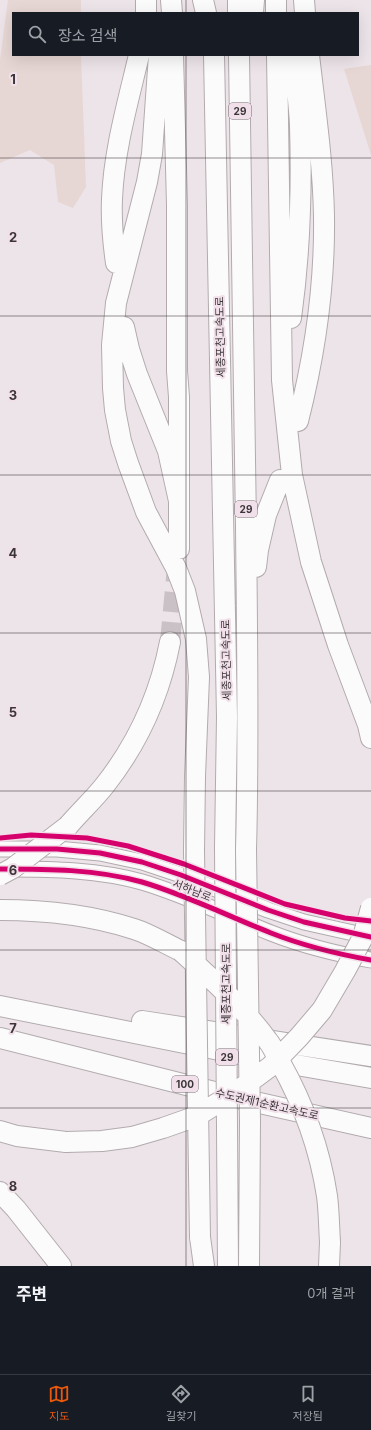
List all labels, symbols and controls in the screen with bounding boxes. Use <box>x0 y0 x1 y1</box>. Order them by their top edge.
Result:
search box <box>12 12 359 56</box>
icon: search <box>26 23 48 45</box>
text: 장소 검색 <box>58 26 117 45</box>
text: 1 <box>10 71 16 87</box>
road number: 29 <box>229 103 251 119</box>
text: 2 <box>9 229 17 245</box>
street label: 세종포천고속도로 <box>212 296 228 378</box>
text: 3 <box>9 387 17 403</box>
road number: 29 <box>235 501 257 517</box>
text: 4 <box>9 545 18 561</box>
street label: 세종포천고속도로 <box>218 619 234 701</box>
text: 5 <box>9 704 17 720</box>
text: 6 <box>9 862 17 878</box>
street label: 서하남로 <box>171 876 213 904</box>
street label: 세종포천고속도로 <box>219 944 233 1024</box>
text: 7 <box>9 1020 17 1036</box>
road number: 29 <box>216 1049 238 1065</box>
road number: 100 <box>172 1076 198 1092</box>
street label: 수도권제1순환고속도로 <box>214 1085 320 1123</box>
text: 8 <box>9 1178 17 1194</box>
text: 주변 <box>16 1284 47 1304</box>
text: 0개 결과 <box>307 1285 355 1301</box>
tab: 지도 <box>48 1383 70 1423</box>
tab: 길찾기 <box>166 1383 196 1423</box>
tab: 저장됨 <box>293 1383 323 1423</box>

